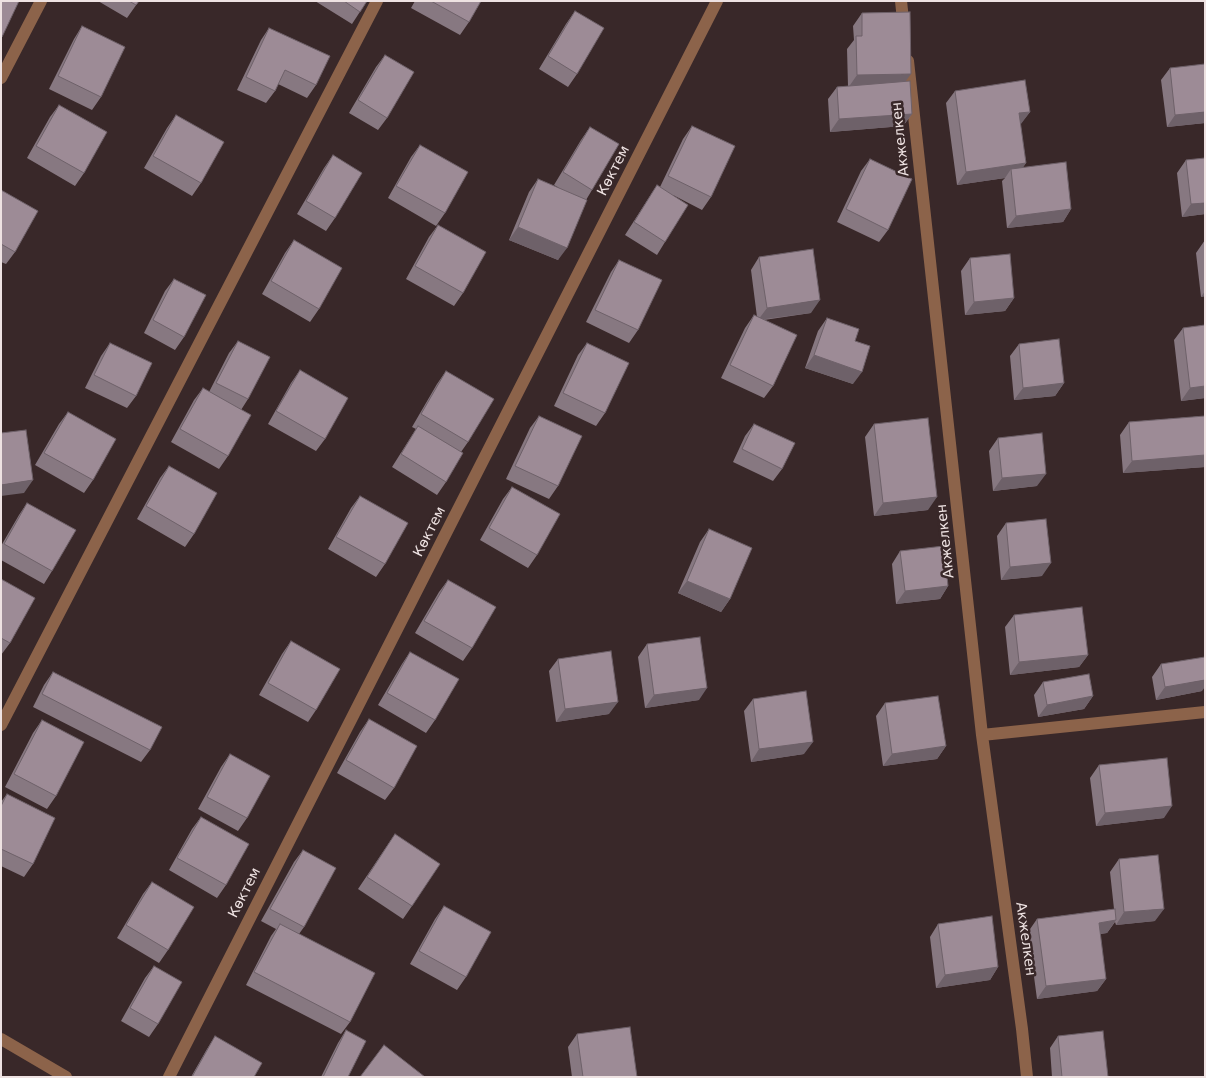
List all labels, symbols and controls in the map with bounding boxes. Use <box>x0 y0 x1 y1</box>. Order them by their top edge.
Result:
street label: Акжелкен <box>889 101 913 177</box>
street label: Көктем <box>594 143 634 199</box>
street label: Акжелкен <box>934 503 958 579</box>
street label: Көктем <box>410 504 450 560</box>
street label: Көктем <box>225 865 265 921</box>
street label: Акжелкен <box>1012 901 1038 977</box>

